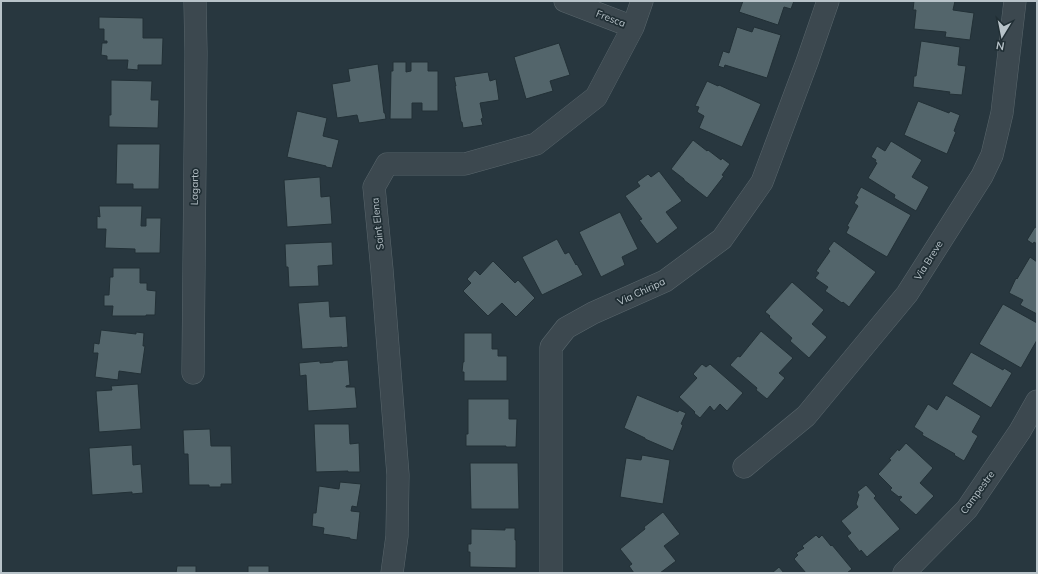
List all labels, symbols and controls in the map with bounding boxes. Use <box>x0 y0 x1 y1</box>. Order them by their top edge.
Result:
street label: Fresca <box>594 7 627 30</box>
north arrow <box>982 16 1022 56</box>
text: N <box>995 38 1006 53</box>
street label: Lagarto <box>188 168 201 205</box>
street label: Saint Elena <box>368 197 387 251</box>
street label: Via Breve <box>911 238 946 283</box>
street label: Via Chiripa <box>615 275 667 308</box>
street label: Campestre <box>957 468 997 516</box>

